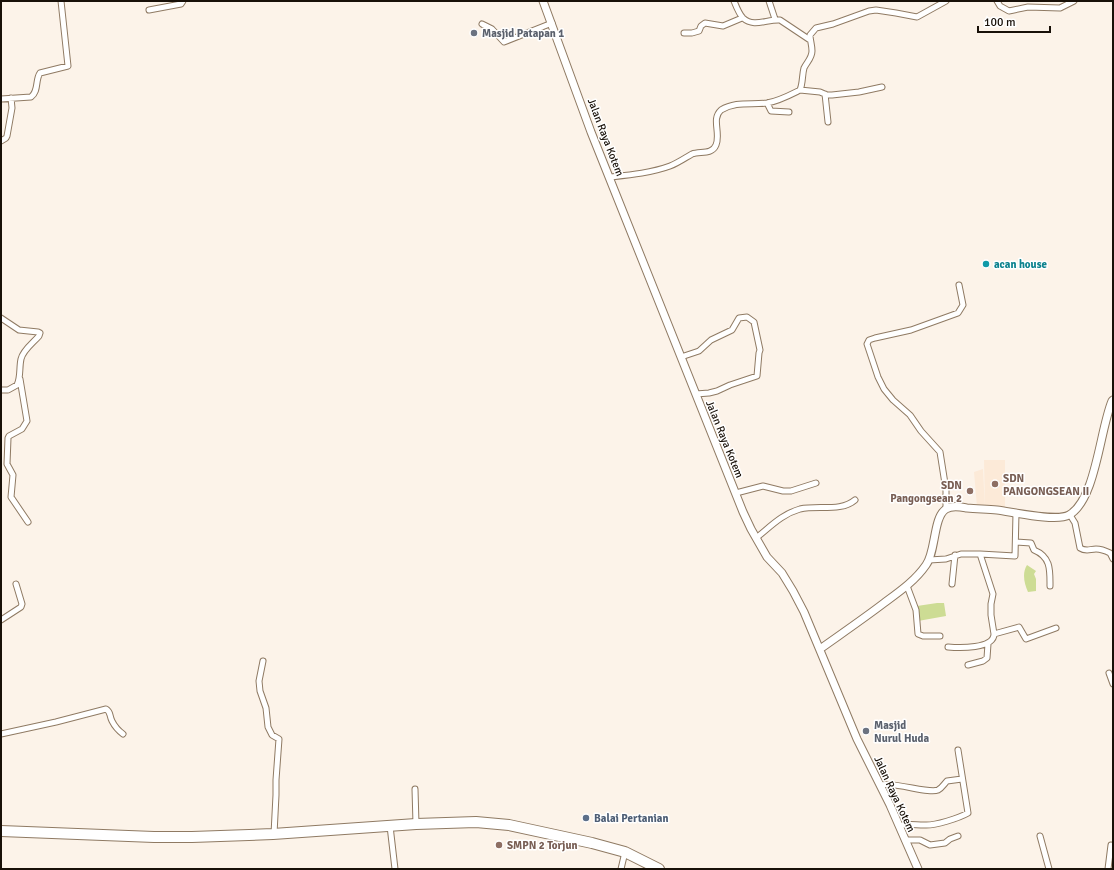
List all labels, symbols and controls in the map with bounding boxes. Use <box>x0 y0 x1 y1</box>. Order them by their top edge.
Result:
scale bar <box>978 8 1050 34</box>
text: 100 m <box>984 15 1016 30</box>
place label: Masjid Patapan 1 <box>482 27 564 40</box>
marker: Masjid Patapan 1 <box>469 28 479 38</box>
street label: Jalan Raya Kotem <box>585 96 626 178</box>
place label: acan house <box>994 258 1048 271</box>
marker: acan house <box>981 259 991 269</box>
street label: Jalan Raya Kotem <box>703 399 746 480</box>
place label: SDN PANGONGSEAN II <box>1003 472 1089 498</box>
place label: SDN Pangongsean 2 <box>890 479 962 505</box>
marker: SDN PANGONGSEAN II <box>990 479 1000 489</box>
marker: SDN Pangongsean 2 <box>965 486 975 496</box>
place label: Masjid Nurul Huda <box>874 719 929 745</box>
marker: Masjid Nurul Huda <box>861 726 871 736</box>
street label: Jalan Raya Kotem <box>871 754 918 835</box>
place label: Balai Pertanian <box>594 812 668 825</box>
marker: Balai Pertanian <box>581 813 591 823</box>
place label: SMPN 2 Torjun <box>507 839 578 852</box>
marker: SMPN 2 Torjun <box>494 840 504 850</box>

